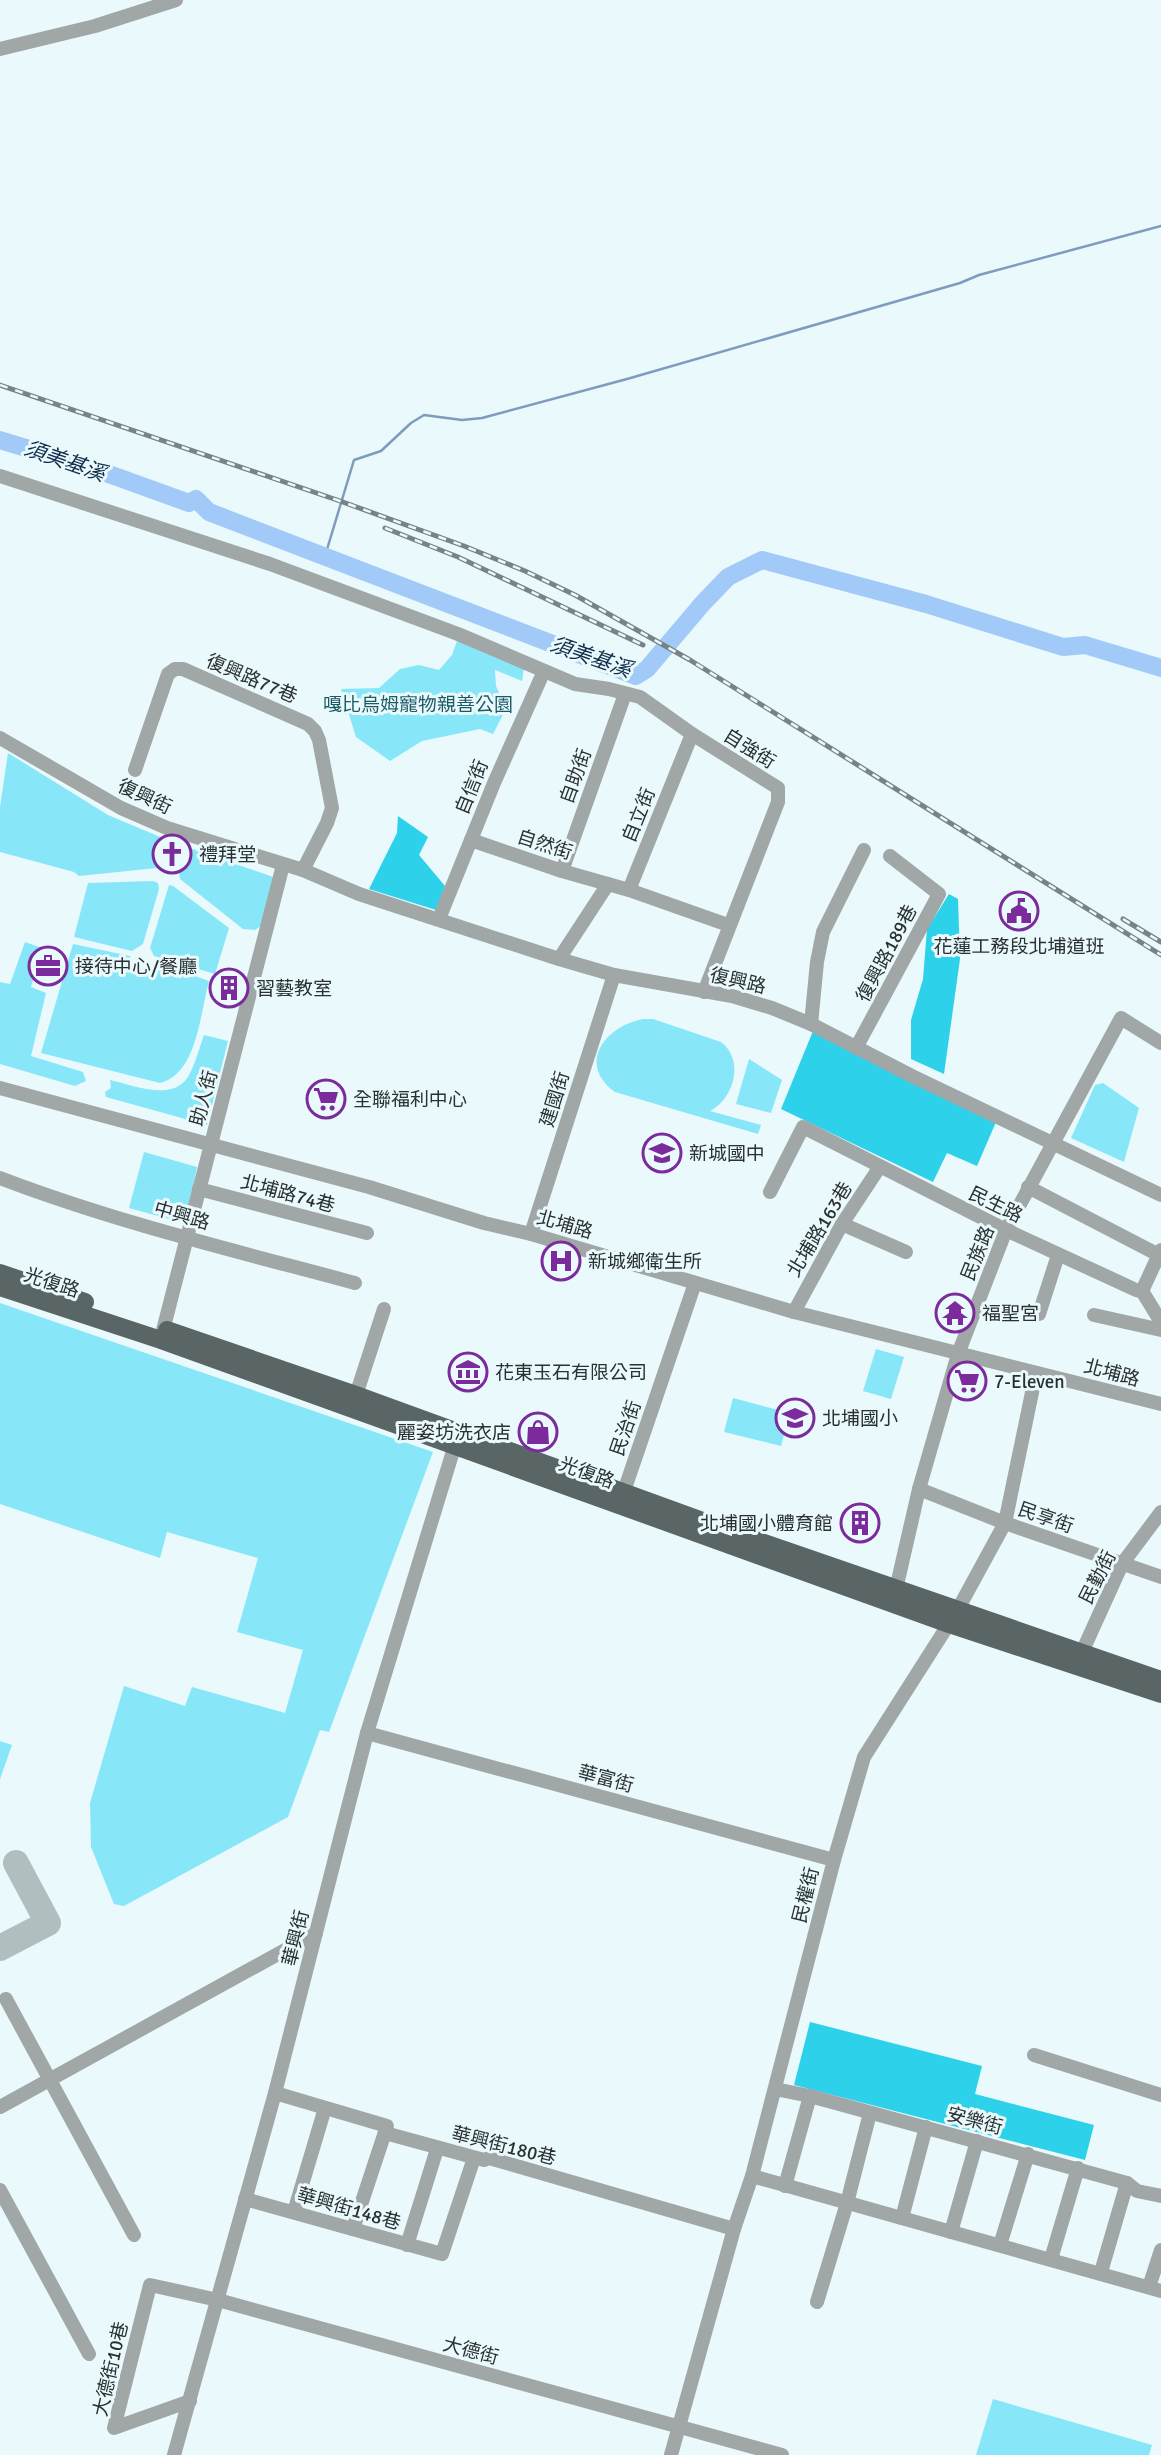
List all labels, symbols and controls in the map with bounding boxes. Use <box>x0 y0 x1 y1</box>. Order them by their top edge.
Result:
water label: 須美基溪 <box>21 435 112 488</box>
water label: 須美基溪 <box>547 631 638 684</box>
street label: 復興路77巷 <box>202 649 301 709</box>
park label: 嘎比烏姆寵物親善公園 <box>323 693 513 717</box>
street label: 自強街 <box>719 724 780 774</box>
street label: 自助街 <box>555 745 597 807</box>
street label: 自信街 <box>450 756 494 818</box>
street label: 復興街 <box>114 774 175 820</box>
street label: 自立街 <box>617 784 661 846</box>
street label: 自然街 <box>514 825 576 865</box>
church icon: 禮拜堂 <box>151 833 193 875</box>
place label: 禮拜堂 <box>199 843 256 867</box>
public building icon: 花蓮工務段北埔道班 <box>998 890 1040 932</box>
street label: 復興路189巷 <box>851 901 923 1006</box>
place label: 花蓮工務段北埔道班 <box>933 935 1105 959</box>
office icon: 接待中心/餐廳 <box>27 945 69 987</box>
place label: 接待中心/餐廳 <box>75 955 197 979</box>
street label: 復興路 <box>707 963 768 999</box>
building icon: 習藝教室 <box>208 967 250 1009</box>
place label: 習藝教室 <box>256 977 332 1001</box>
street label: 助人街 <box>185 1068 223 1129</box>
street label: 建國街 <box>535 1069 575 1130</box>
supermarket icon: 全聯福利中心 <box>305 1078 347 1120</box>
place label: 全聯福利中心 <box>353 1088 467 1112</box>
school or university icon: 新城國中 <box>641 1132 683 1174</box>
place label: 新城國中 <box>689 1142 765 1166</box>
street label: 北埔路74巷 <box>238 1170 337 1218</box>
street label: 北埔路163巷 <box>782 1178 858 1281</box>
street label: 民生路 <box>965 1182 1026 1228</box>
street label: 中興路 <box>151 1197 212 1235</box>
street label: 北埔路 <box>534 1206 595 1244</box>
street label: 民族路 <box>956 1222 1000 1284</box>
hospital icon: 新城鄉衛生所 <box>540 1240 582 1282</box>
place label: 新城鄉衛生所 <box>588 1250 702 1274</box>
street label: 光復路 <box>21 1263 83 1303</box>
temple icon: 福聖宮 <box>934 1292 976 1334</box>
place label: 福聖宮 <box>982 1302 1039 1326</box>
museum icon: 花東玉石有限公司 <box>447 1351 489 1393</box>
street label: 北埔路 <box>1081 1354 1142 1392</box>
supermarket icon: 7-Eleven <box>946 1360 988 1402</box>
place label: 花東玉石有限公司 <box>495 1361 647 1385</box>
place label: 7-Eleven <box>994 1370 1065 1394</box>
street label: 民治街 <box>605 1397 647 1459</box>
school or university icon: 北埔國小 <box>774 1397 816 1439</box>
place label: 北埔國小 <box>822 1407 898 1431</box>
shop icon: 麗姿坊洗衣店 <box>517 1411 559 1453</box>
place label: 麗姿坊洗衣店 <box>397 1421 511 1445</box>
street label: 光復路 <box>556 1452 618 1494</box>
street label: 民享街 <box>1015 1497 1077 1539</box>
building icon: 北埔國小體育館 <box>839 1502 881 1544</box>
place label: 北埔國小體育館 <box>700 1512 833 1536</box>
street label: 民勤街 <box>1074 1547 1122 1608</box>
street label: 華富街 <box>575 1760 636 1798</box>
street label: 民權街 <box>787 1865 825 1926</box>
street label: 華興街 <box>277 1908 315 1969</box>
street label: 安樂街 <box>944 2102 1005 2140</box>
street label: 華興街180巷 <box>449 2121 558 2171</box>
street label: 華興街148巷 <box>294 2183 403 2235</box>
street label: 大德街10巷 <box>88 2319 134 2419</box>
street label: 大德街 <box>440 2332 501 2370</box>

